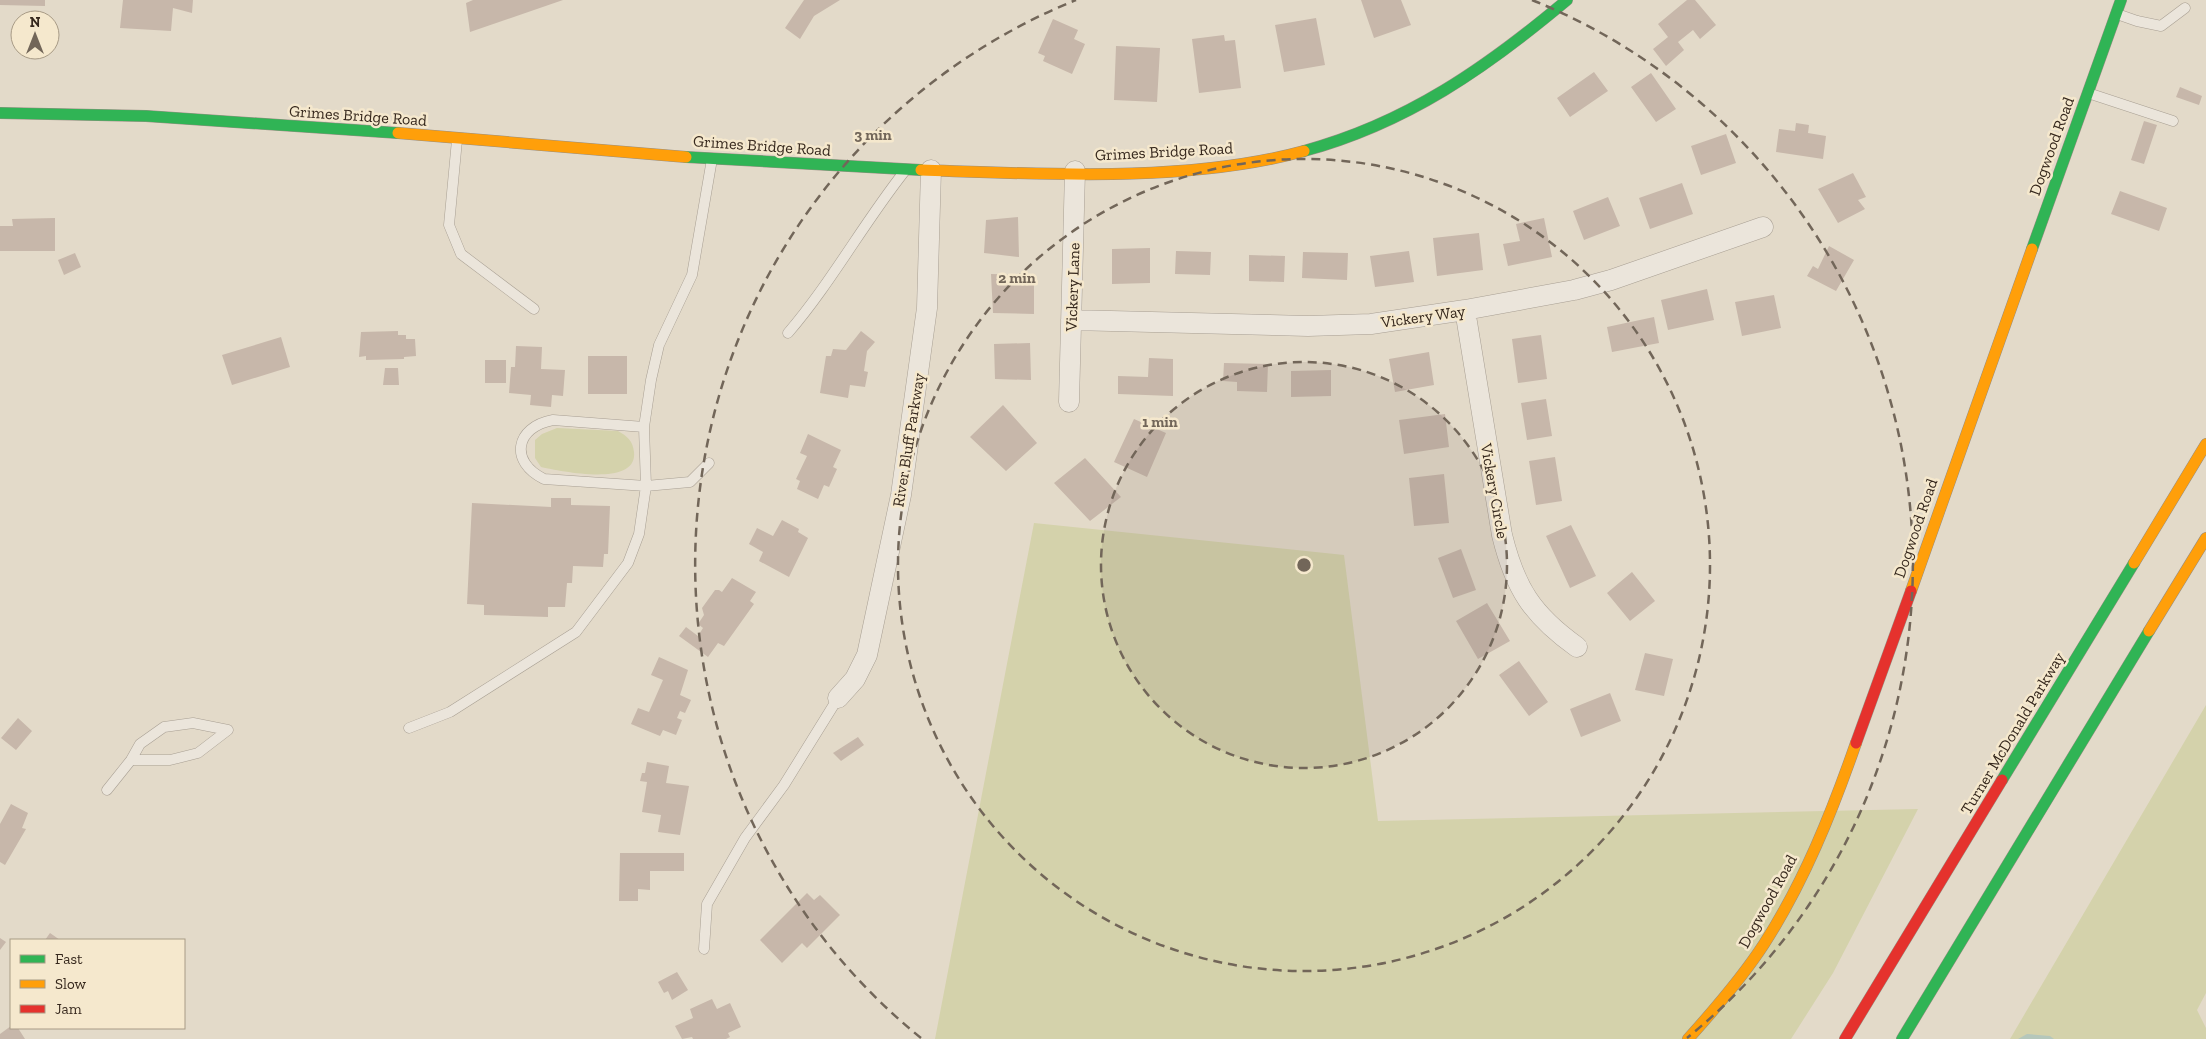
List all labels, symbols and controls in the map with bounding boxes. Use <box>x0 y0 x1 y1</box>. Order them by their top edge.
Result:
north arrow <box>10 10 60 60</box>
text: N <box>30 14 41 31</box>
street label: Dogwood Road <box>2025 94 2078 198</box>
street label: Grimes Bridge Road <box>288 101 428 130</box>
text: 3 min <box>854 126 892 144</box>
street label: Grimes Bridge Road <box>692 131 832 160</box>
street label: Grimes Bridge Road <box>1095 138 1234 165</box>
street label: Vickery Lane <box>1061 242 1084 333</box>
text: 2 min <box>998 269 1036 287</box>
street label: Vickery Way <box>1379 301 1467 332</box>
street label: River Bluff Parkway <box>889 371 929 508</box>
text: 1 min <box>1142 413 1178 431</box>
street label: Vickery Circle <box>1477 441 1512 540</box>
street label: Dogwood Road <box>1890 476 1941 580</box>
centre of rings <box>1295 556 1313 574</box>
street label: Turner McDonald Parkway <box>1956 648 2069 818</box>
street label: Dogwood Road <box>1734 851 1801 951</box>
legend <box>10 939 185 1029</box>
text: Fast <box>55 950 83 968</box>
text: Slow <box>55 975 87 993</box>
text: Jam <box>55 1000 82 1018</box>

